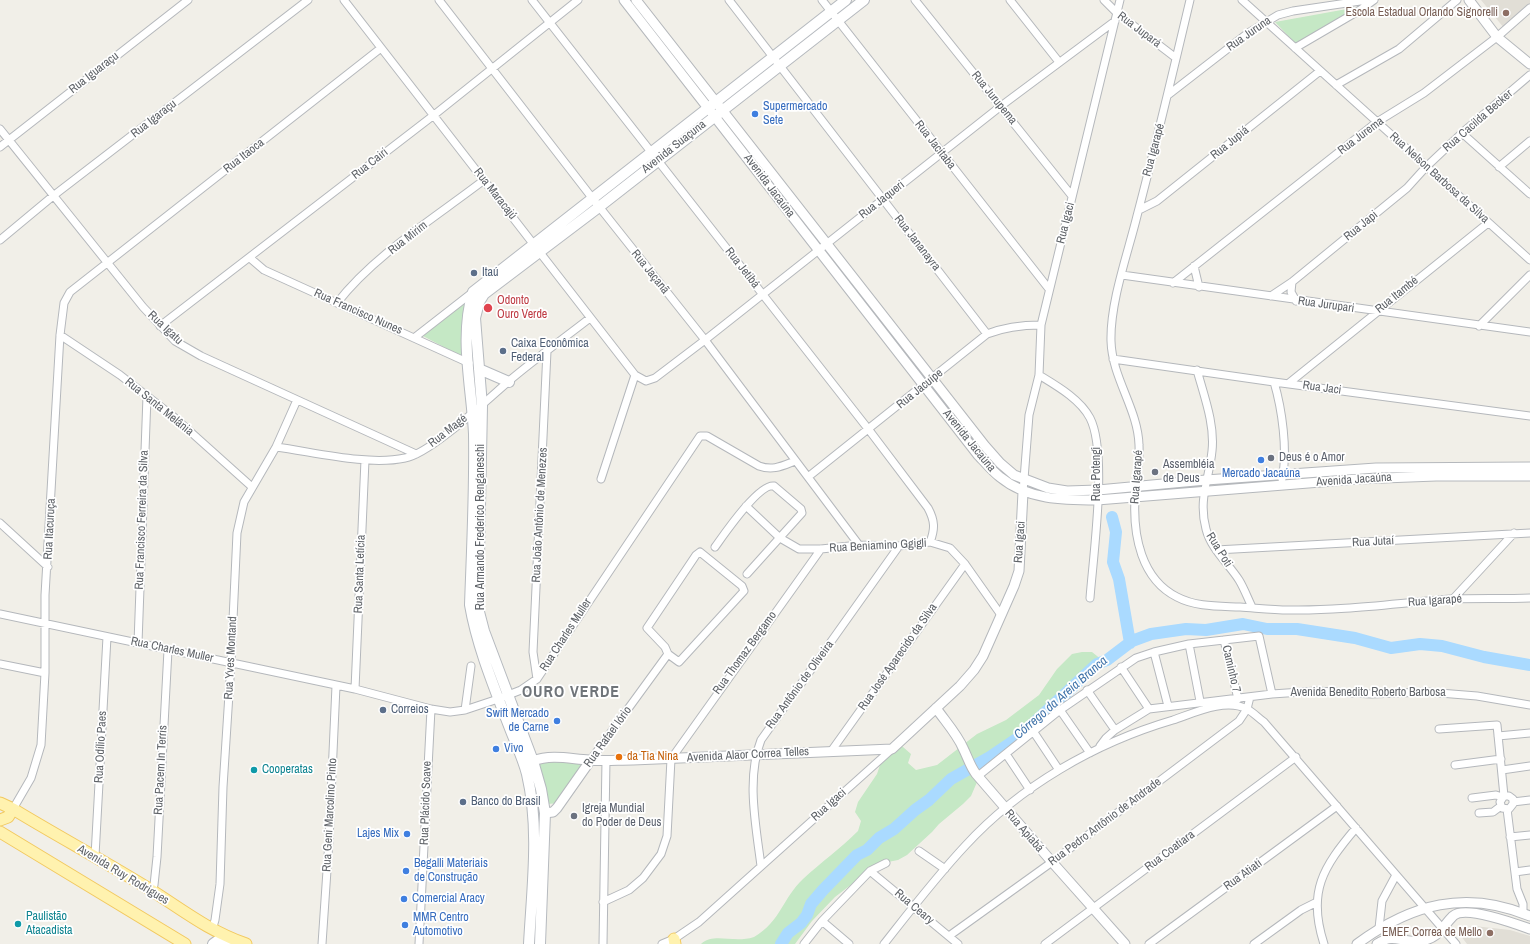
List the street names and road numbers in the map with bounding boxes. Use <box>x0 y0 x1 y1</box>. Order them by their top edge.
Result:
street label: Rua Jupará <box>1114 9 1164 51</box>
street label: Rua Juruna <box>1224 14 1274 54</box>
street label: Rua Iguaraçu <box>66 49 122 97</box>
street label: Rua Jurupema <box>968 68 1020 128</box>
street label: Rua Cacilda Becker <box>1440 87 1516 155</box>
street label: Rua Igaraçu <box>128 97 180 141</box>
street label: Rua Jurema <box>1335 114 1387 158</box>
street label: Avenida Suaçuna <box>639 117 709 177</box>
street label: Rua Jacitaba <box>911 118 959 172</box>
street label: Rua Igarapé <box>1140 122 1168 178</box>
street label: Rua Jupiá <box>1208 123 1252 163</box>
street label: Rua Nelson Barbosa da Silva <box>1386 129 1492 227</box>
street label: Rua Itaoca <box>221 136 267 176</box>
street label: Rua Cairi <box>349 145 391 183</box>
street label: Avenida Jacaúna <box>740 151 798 221</box>
street label: Rua Maracajú <box>470 165 520 223</box>
street label: Rua Jaqueri <box>856 178 908 222</box>
street label: Rua Igaci <box>1054 201 1078 245</box>
street label: Rua Japi <box>1341 208 1381 244</box>
street label: Rua Jananayra <box>891 212 943 274</box>
street label: Rua Mirim <box>385 218 431 258</box>
street label: Rua Jetibá <box>722 245 762 291</box>
street label: Rua Jaçanã <box>628 247 672 297</box>
street label: Rua Itambé <box>1373 273 1421 317</box>
street label: Rua Francisco Nunes <box>312 286 404 338</box>
street label: Rua Jurupari <box>1297 294 1355 316</box>
street label: Rua Igatu <box>144 308 186 348</box>
street label: Rua Jacuípe <box>894 366 946 412</box>
street label: Rua Santa Melânia <box>122 375 196 439</box>
street label: Rua Jaci <box>1302 378 1342 398</box>
street label: Avenida Jacaúna <box>940 407 998 475</box>
street label: Rua Magé <box>426 411 470 451</box>
street label: Rua Armando Frederico Renganeschi <box>474 444 488 610</box>
street label: Rua João Antônio de Menezes <box>529 447 551 583</box>
street label: Rua Potengi <box>1090 447 1104 501</box>
street label: Rua Igarapé <box>1128 449 1146 505</box>
street label: Rua Francisco Ferreira da Silva <box>132 450 152 590</box>
street label: Avenida Jacaúna <box>1316 470 1392 490</box>
street label: Rua Itacuruça <box>41 498 59 560</box>
street label: Rua Igaci <box>1011 520 1029 564</box>
street label: Rua Poti <box>1203 530 1235 570</box>
street label: Rua Santa Letícia <box>351 534 369 614</box>
street label: Rua Jutaí <box>1352 534 1394 550</box>
street label: Rua Beniamino Ggigli <box>829 536 927 556</box>
street label: Rua Igarapé <box>1407 592 1463 610</box>
street label: Rua Charles Muller <box>537 596 595 674</box>
street label: Rua José Aparecido da Silva <box>856 601 940 713</box>
street label: Rua Thomaz Bergamo <box>710 609 780 697</box>
street label: Rua Yves Montand <box>222 616 240 700</box>
street label: Rua Charles Muller <box>129 634 215 666</box>
street label: Rua Antônio de Oliveira <box>763 638 837 732</box>
street label: Caminho 7 <box>1219 644 1243 694</box>
street label: Avenida Benedito Roberto Barbosa <box>1290 686 1446 700</box>
street label: Rua Rafael Iório <box>581 704 635 770</box>
street label: Rua Odílio Paes <box>92 711 110 783</box>
street label: Rua Pacem In Terris <box>151 725 171 815</box>
street label: Avenida Alaor Correa Telles <box>687 745 809 765</box>
street label: Rua Geni Marcolino Pinto <box>320 758 340 872</box>
street label: Rua Plácido Soave <box>417 761 435 845</box>
street label: Rua Pedro Antônio de Andrade <box>1046 775 1164 869</box>
street label: Rua Igaci <box>809 786 849 824</box>
street label: Rua Apiabá <box>1002 807 1046 855</box>
street label: Rua Coatiara <box>1142 828 1198 874</box>
street label: Avenida Ruy Rodrigues <box>75 842 171 908</box>
street label: Rua Atiati <box>1221 856 1265 894</box>
street label: Rua Ceary <box>891 886 937 928</box>

